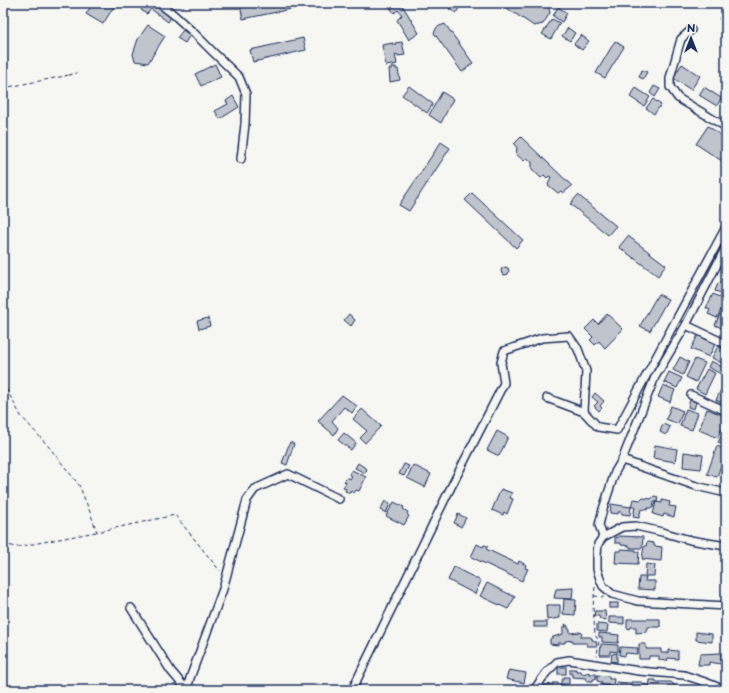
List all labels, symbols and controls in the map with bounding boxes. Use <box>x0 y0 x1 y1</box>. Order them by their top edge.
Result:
north arrow <box>671 18 711 58</box>
text: N <box>687 19 696 36</box>

